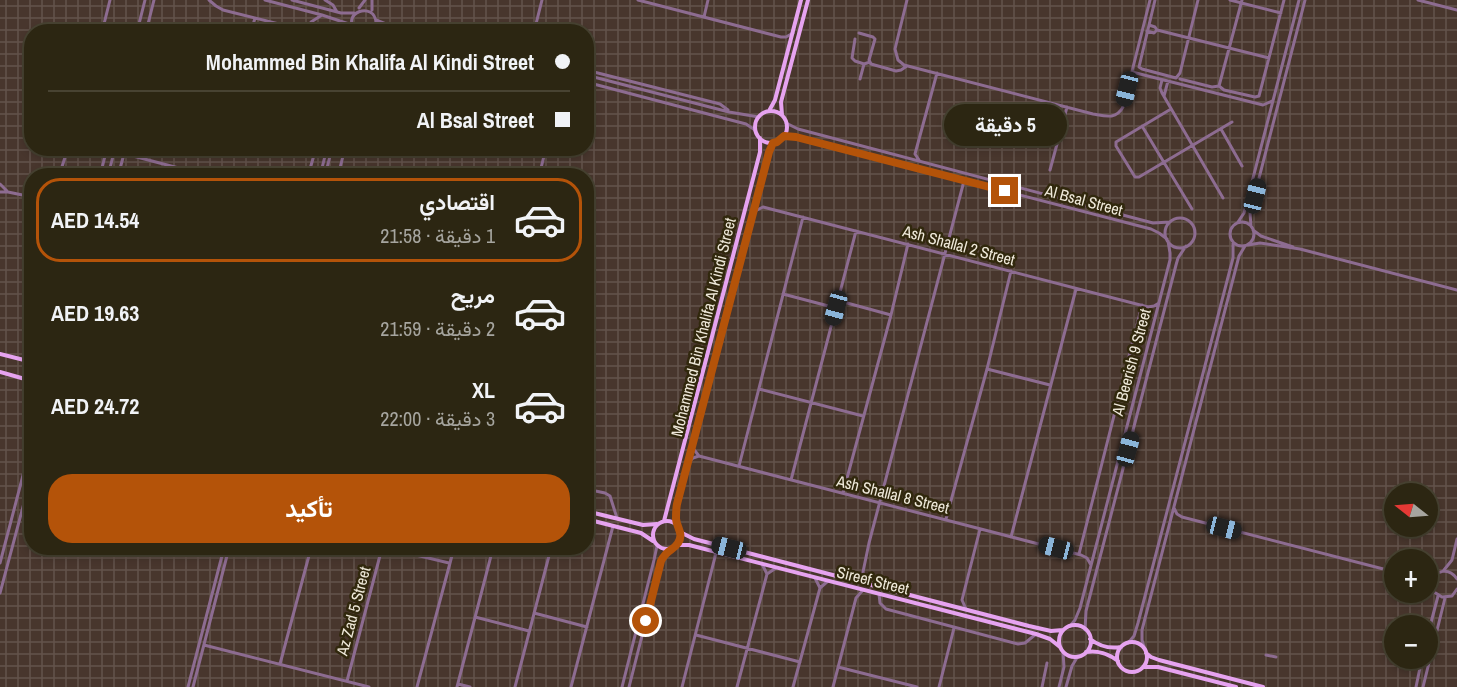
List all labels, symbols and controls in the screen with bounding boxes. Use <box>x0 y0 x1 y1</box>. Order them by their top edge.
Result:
text: Mohammed Bin Khalifa Al Kindi Street <box>206 47 534 77</box>
car <box>1114 69 1140 109</box>
callout: 5 دقيقة <box>944 104 1066 146</box>
text: Al Bsal Street <box>417 105 534 135</box>
text: 5 دقيقة <box>975 111 1036 138</box>
car <box>1242 176 1268 216</box>
route end <box>991 177 1018 204</box>
street label: Al Bsal Street <box>1042 179 1126 221</box>
text: اقتصادي <box>419 187 495 217</box>
icon: car <box>513 193 567 247</box>
text: AED 14.54 <box>51 205 139 235</box>
street label: Mohammed Bin Khalifa Al Kindi Street <box>665 215 741 439</box>
street label: Ash Shallal 2 Street <box>900 219 1018 271</box>
text: 1 دقيقة · 21:58 <box>380 222 495 249</box>
text: مريح <box>451 280 495 310</box>
icon: car <box>513 286 567 340</box>
car <box>823 288 849 328</box>
text: AED 19.63 <box>51 298 139 328</box>
street label: Al Beerish 9 Street <box>1106 306 1156 419</box>
text: 2 دقيقة · 21:59 <box>380 315 495 342</box>
text: XL <box>472 375 495 405</box>
icon: car <box>513 379 567 433</box>
text: AED 24.72 <box>51 391 139 421</box>
text: 3 دقيقة · 22:00 <box>380 405 495 432</box>
car <box>1115 429 1141 469</box>
street label: Ash Shallal 8 Street <box>833 469 952 519</box>
button: تأكيد <box>48 474 570 543</box>
north arrow <box>1384 483 1438 537</box>
map controls <box>1384 483 1438 669</box>
car <box>1204 515 1244 541</box>
car <box>709 535 749 561</box>
car <box>1036 535 1076 561</box>
button: + <box>1384 549 1438 603</box>
street label: Sireef Street <box>835 560 912 600</box>
street label: Az Zad 5 Street <box>330 564 376 659</box>
route start <box>632 607 659 634</box>
button: − <box>1384 615 1438 669</box>

